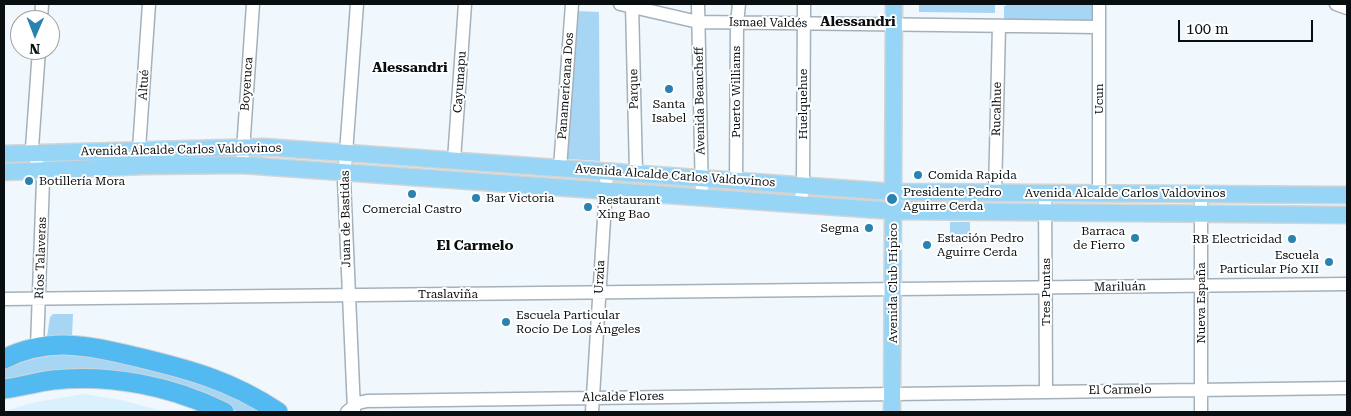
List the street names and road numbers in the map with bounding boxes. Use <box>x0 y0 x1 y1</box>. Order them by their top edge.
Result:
street label: Ismael Valdés <box>729 15 807 31</box>
street label: Panamericana Dos <box>555 32 577 140</box>
street label: Puerto Williams <box>729 46 743 138</box>
street label: Avenida Beaucheff <box>692 47 708 155</box>
street label: Cayumapu <box>451 50 469 114</box>
street label: Boyeruca <box>238 56 256 112</box>
street label: Altué <box>136 69 152 101</box>
street label: Parque <box>626 69 642 109</box>
street label: Huelquehue <box>796 69 810 139</box>
street label: Rucalhue <box>989 82 1005 136</box>
street label: Ucun <box>1092 83 1106 115</box>
street label: Avenida Alcalde Carlos Valdovinos <box>81 141 281 159</box>
street label: Avenida Alcalde Carlos Valdovinos <box>574 162 776 190</box>
street label: Juan de Bastidas <box>338 170 354 268</box>
street label: Avenida Alcalde Carlos Valdovinos <box>1025 186 1225 200</box>
street label: Ríos Talaveras <box>32 217 50 299</box>
street label: Avenida Club Hípico <box>886 223 900 343</box>
street label: Tres Puntas <box>1039 258 1053 326</box>
street label: Urzúa <box>592 260 608 294</box>
street label: Nueva España <box>1194 262 1208 344</box>
street label: Mariluán <box>1094 279 1146 295</box>
street label: Traslaviña <box>418 287 478 301</box>
street label: El Carmelo <box>1088 382 1152 398</box>
street label: Alcalde Flores <box>582 389 664 405</box>

